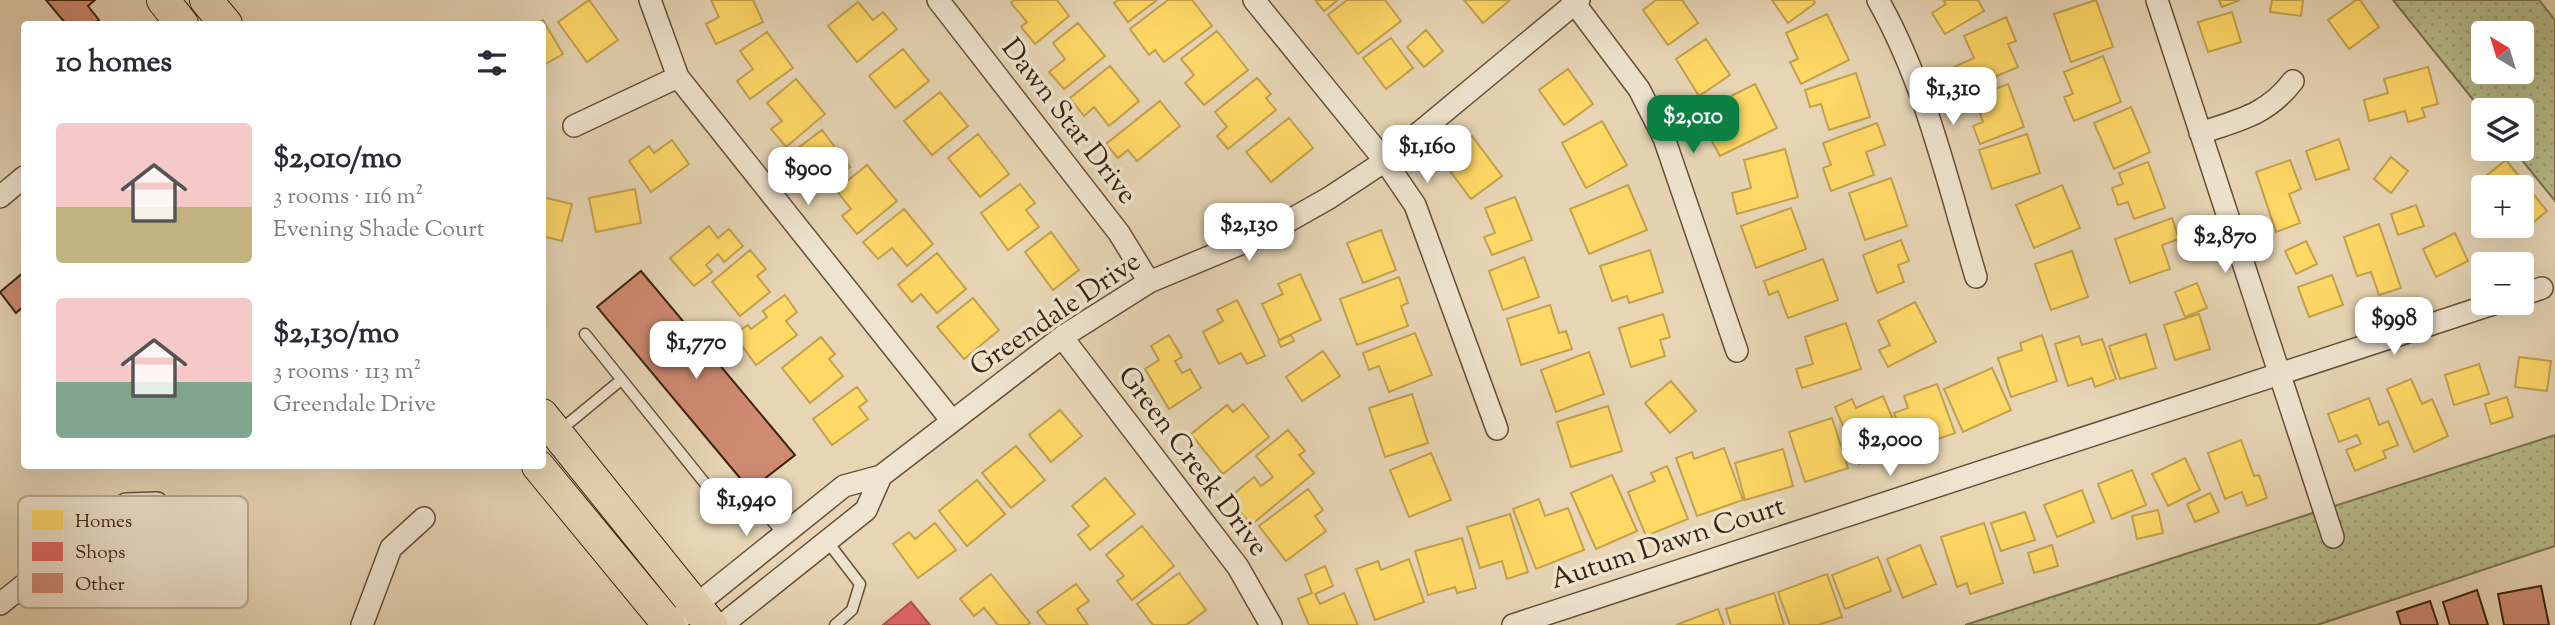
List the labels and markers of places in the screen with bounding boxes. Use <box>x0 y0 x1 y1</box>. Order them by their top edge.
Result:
pin: $1,310 <box>1896 68 2010 127</box>
pin: $2,010 <box>1636 96 1750 155</box>
pin: $1,160 <box>1370 125 1484 185</box>
pin: $900 <box>767 148 849 207</box>
pin: $2,130 <box>1192 204 1306 263</box>
pin: $2,870 <box>2168 216 2282 275</box>
pin: $998 <box>2353 298 2435 357</box>
pin: $1,770 <box>639 322 753 381</box>
pin: $2,000 <box>1833 419 1947 478</box>
pin: $1,940 <box>689 478 803 538</box>

